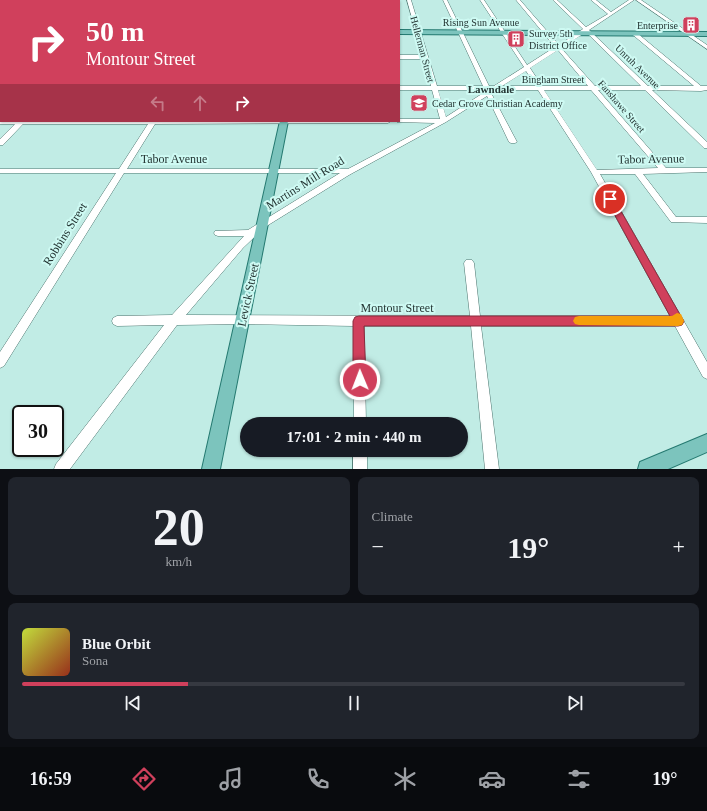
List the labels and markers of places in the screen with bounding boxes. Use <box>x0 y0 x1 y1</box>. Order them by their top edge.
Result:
building icon: Enterprise <box>681 15 701 35</box>
place label: Enterprise <box>637 20 679 31</box>
place label: Survey 5th District Office <box>529 28 587 51</box>
building icon: Survey 5th District Office <box>506 29 526 49</box>
school or university icon: Cedar Grove Christian Academy <box>409 93 429 113</box>
place label: Cedar Grove Christian Academy <box>432 98 563 109</box>
pin <box>593 182 627 216</box>

